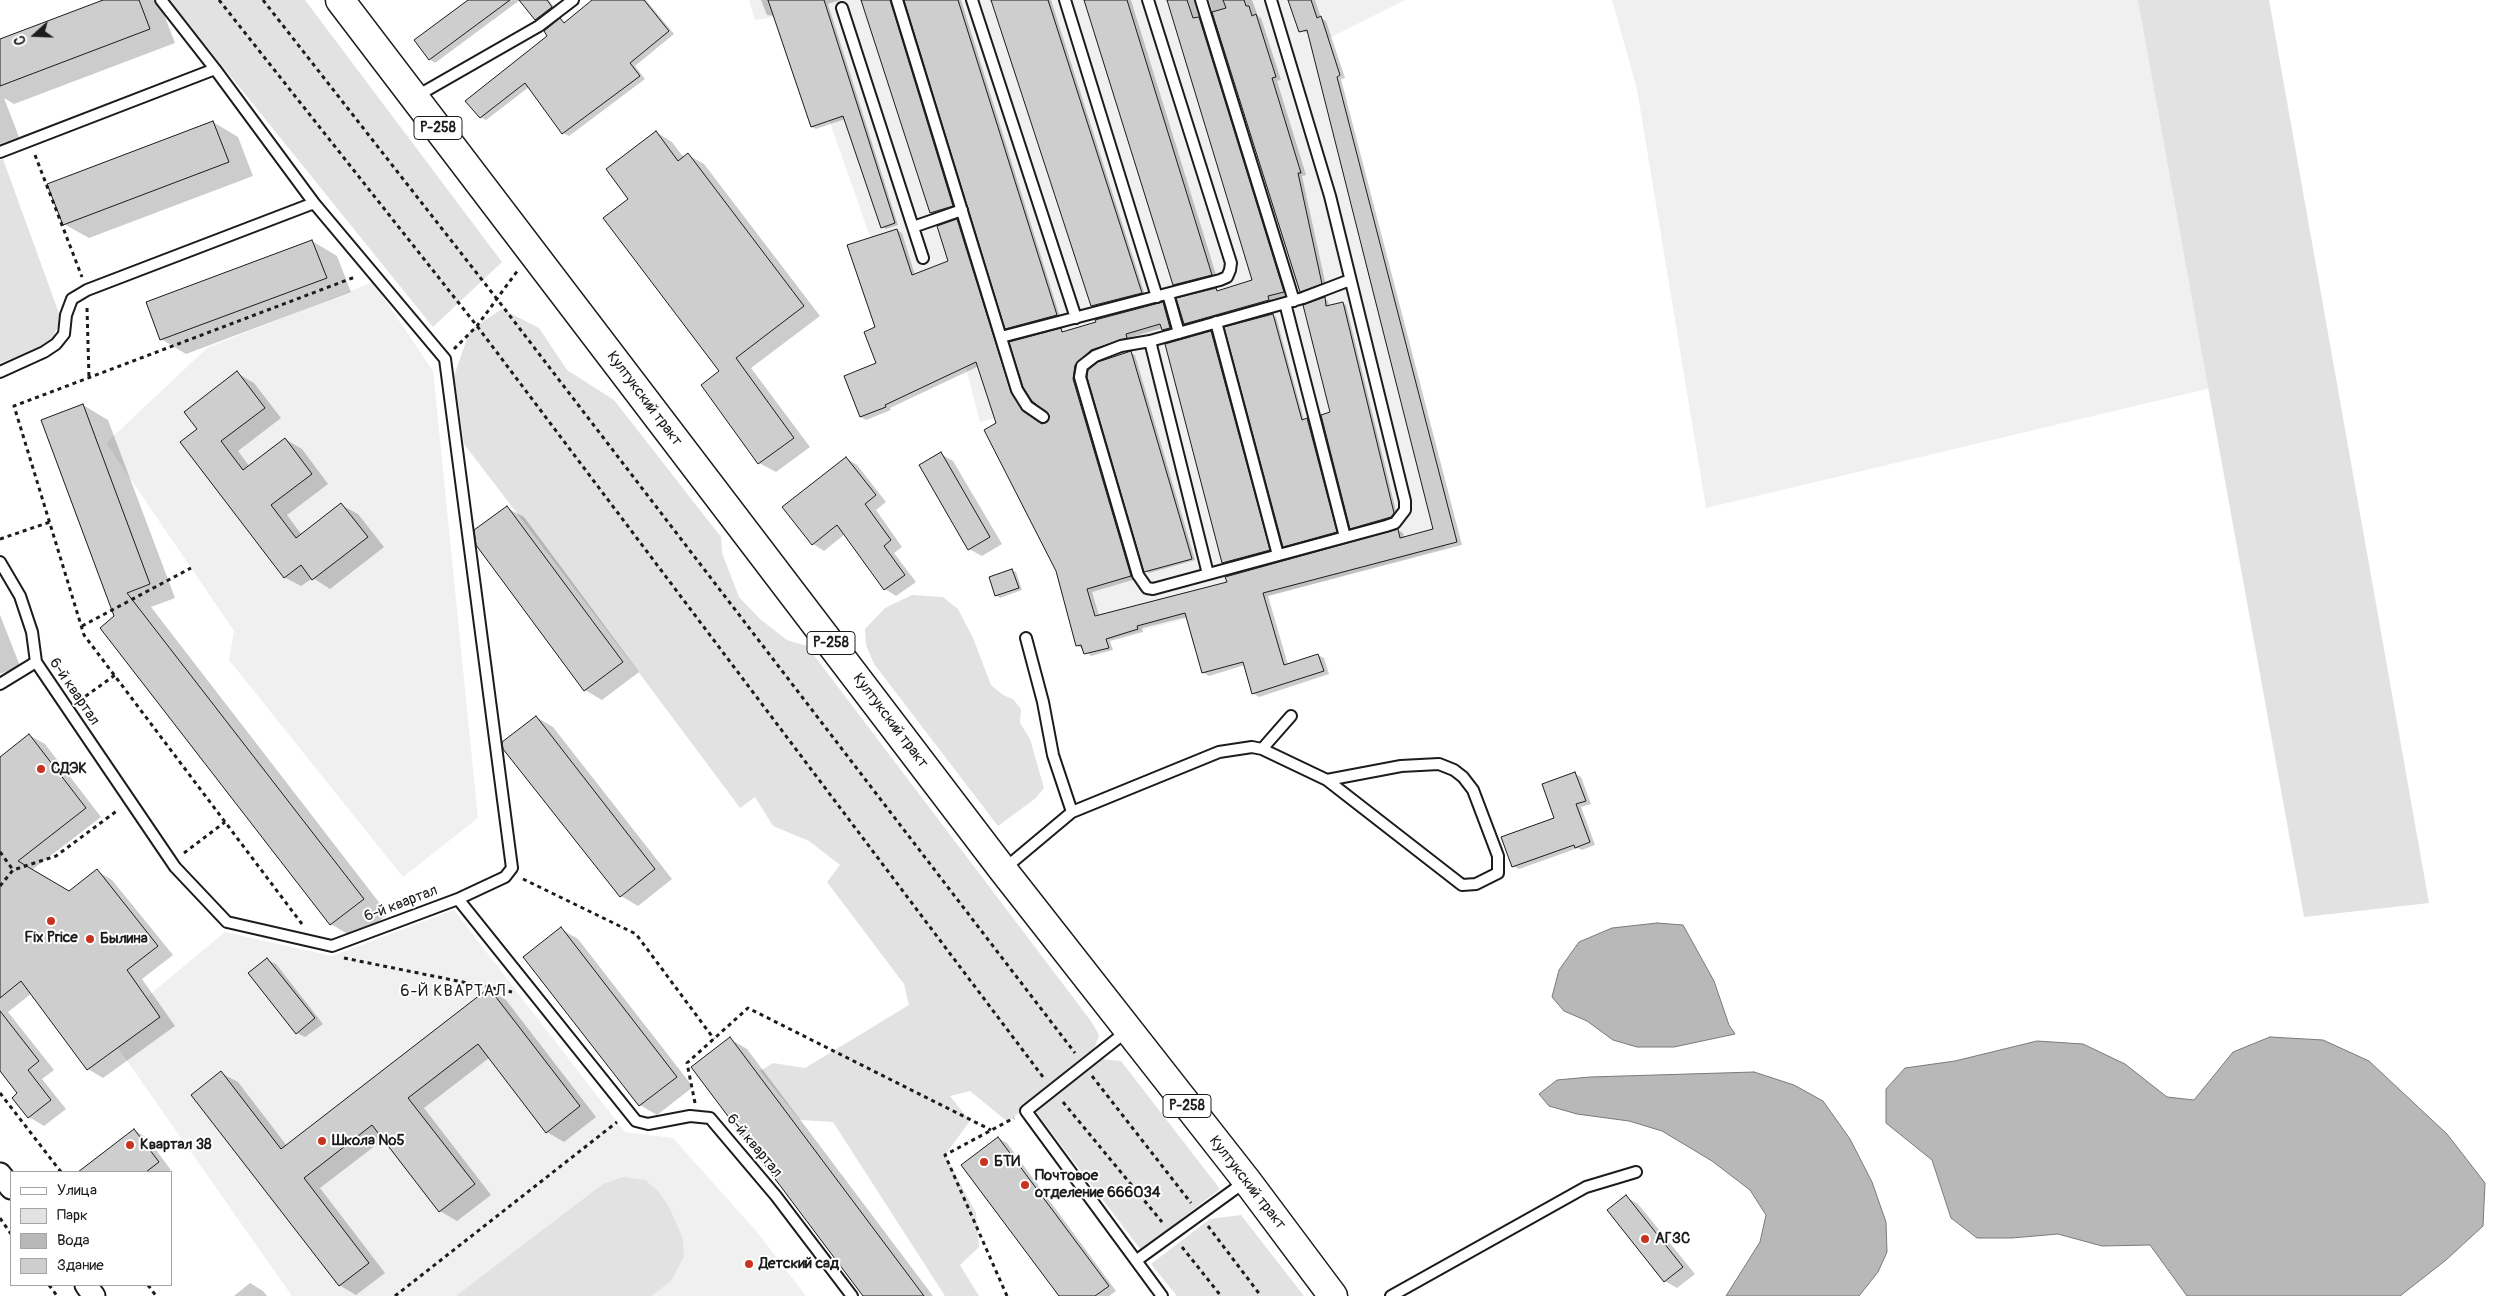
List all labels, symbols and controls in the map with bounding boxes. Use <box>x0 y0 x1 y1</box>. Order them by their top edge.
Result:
north arrow <box>10 10 60 60</box>
text: С <box>11 33 30 47</box>
road number: Р-258 <box>414 116 462 140</box>
street label: Култукский тракт <box>603 348 685 450</box>
road number: Р-258 <box>807 632 855 654</box>
street label: 6-й квартал <box>45 655 103 729</box>
street label: Култукский тракт <box>849 670 931 772</box>
place label: СДЭК <box>51 760 87 778</box>
marker: СДЭК <box>35 763 47 775</box>
street label: 6-й квартал <box>362 882 440 926</box>
marker: Fix Price <box>45 915 57 927</box>
place label: Fix Price <box>24 929 78 947</box>
place label: Былина <box>100 930 148 948</box>
marker: Былина <box>84 933 96 945</box>
district label: 6-Й КВАРТАЛ <box>399 982 507 1002</box>
road number: Р-258 <box>1163 1094 1211 1118</box>
street label: 6-й квартал <box>722 1111 786 1181</box>
place label: Школа №5 <box>332 1132 405 1150</box>
street label: Култукский тракт <box>1205 1133 1289 1233</box>
marker: Школа №5 <box>316 1135 328 1147</box>
place label: Квартал 38 <box>140 1136 212 1154</box>
marker: Квартал 38 <box>124 1139 136 1151</box>
place label: БТИ <box>994 1153 1020 1171</box>
marker: БТИ <box>978 1156 990 1168</box>
place label: Почтовое отделение 666034 <box>1035 1167 1161 1202</box>
legend <box>10 1171 172 1286</box>
marker: Почтовое отделение 666034 <box>1019 1179 1031 1191</box>
text: Улица <box>57 1181 97 1200</box>
text: Парк <box>57 1206 88 1225</box>
place label: АГЗС <box>1655 1230 1690 1248</box>
text: Вода <box>57 1231 90 1250</box>
marker: АГЗС <box>1639 1233 1651 1245</box>
place label: Детский сад <box>759 1255 839 1273</box>
text: Здание <box>57 1256 104 1275</box>
marker: Детский сад <box>743 1258 755 1270</box>

